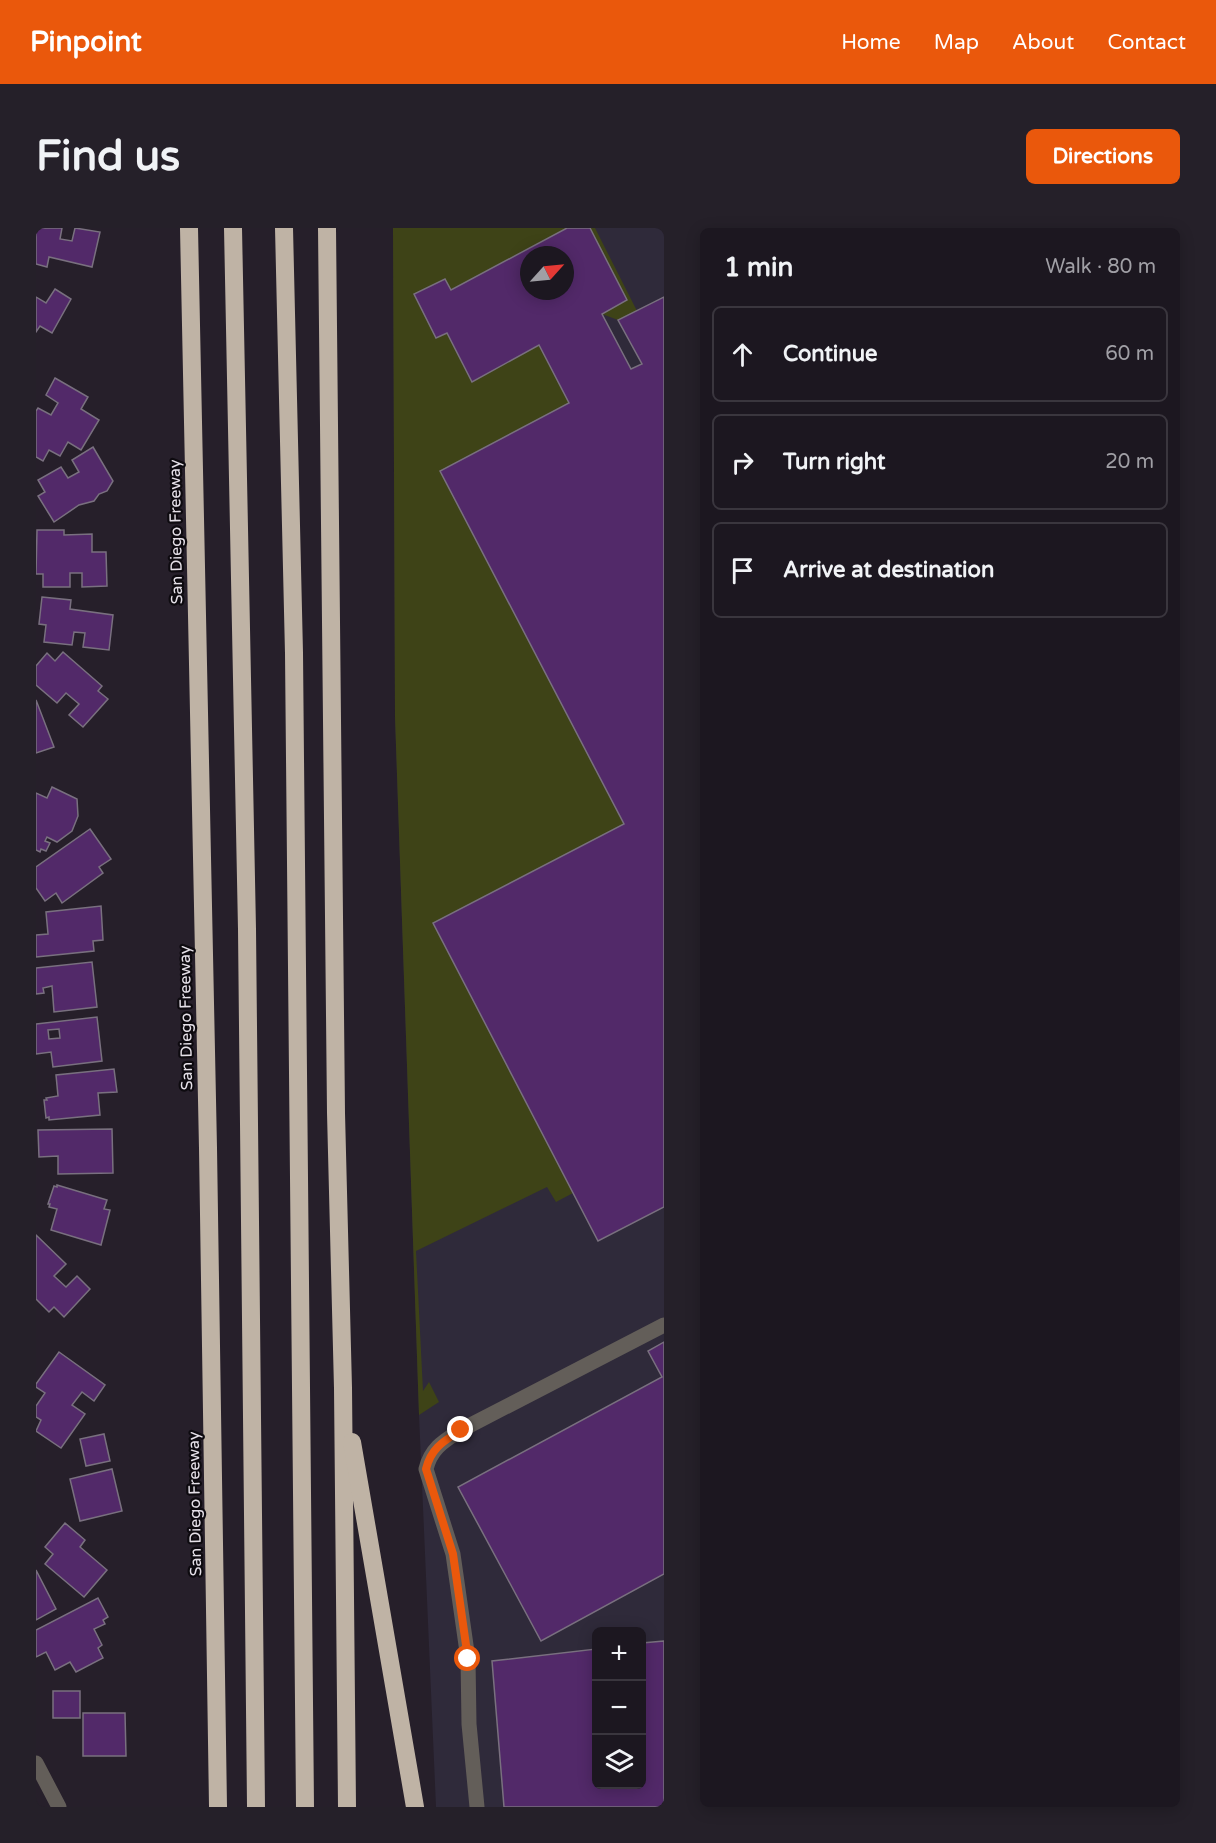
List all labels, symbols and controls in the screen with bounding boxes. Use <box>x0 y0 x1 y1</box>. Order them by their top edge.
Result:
text: Pinpoint <box>30 25 142 59</box>
text: Home <box>841 30 901 55</box>
text: Map <box>934 30 979 55</box>
text: About <box>1012 30 1074 55</box>
text: Contact <box>1107 30 1186 55</box>
button: Directions <box>1026 129 1180 184</box>
text: Find us <box>36 131 180 182</box>
north arrow <box>520 246 574 300</box>
text: 1 min <box>724 252 793 283</box>
text: Walk · 80 m <box>1045 255 1156 279</box>
icon: ahead <box>726 338 759 371</box>
text: Continue <box>783 341 878 367</box>
text: 60 m <box>1105 342 1154 366</box>
icon: right <box>726 446 759 479</box>
text: Turn right <box>783 449 885 475</box>
text: 20 m <box>1105 450 1154 474</box>
street label: San Diego Freeway <box>165 459 187 605</box>
icon: arrive <box>726 554 759 587</box>
text: Arrive at destination <box>783 557 994 583</box>
street label: San Diego Freeway <box>175 945 197 1091</box>
route end <box>447 1416 473 1442</box>
street label: San Diego Freeway <box>184 1431 206 1577</box>
map controls <box>592 1627 646 1789</box>
button: + <box>592 1627 646 1681</box>
route start <box>454 1645 480 1671</box>
button: − <box>592 1681 646 1735</box>
button: layers <box>592 1735 646 1789</box>

